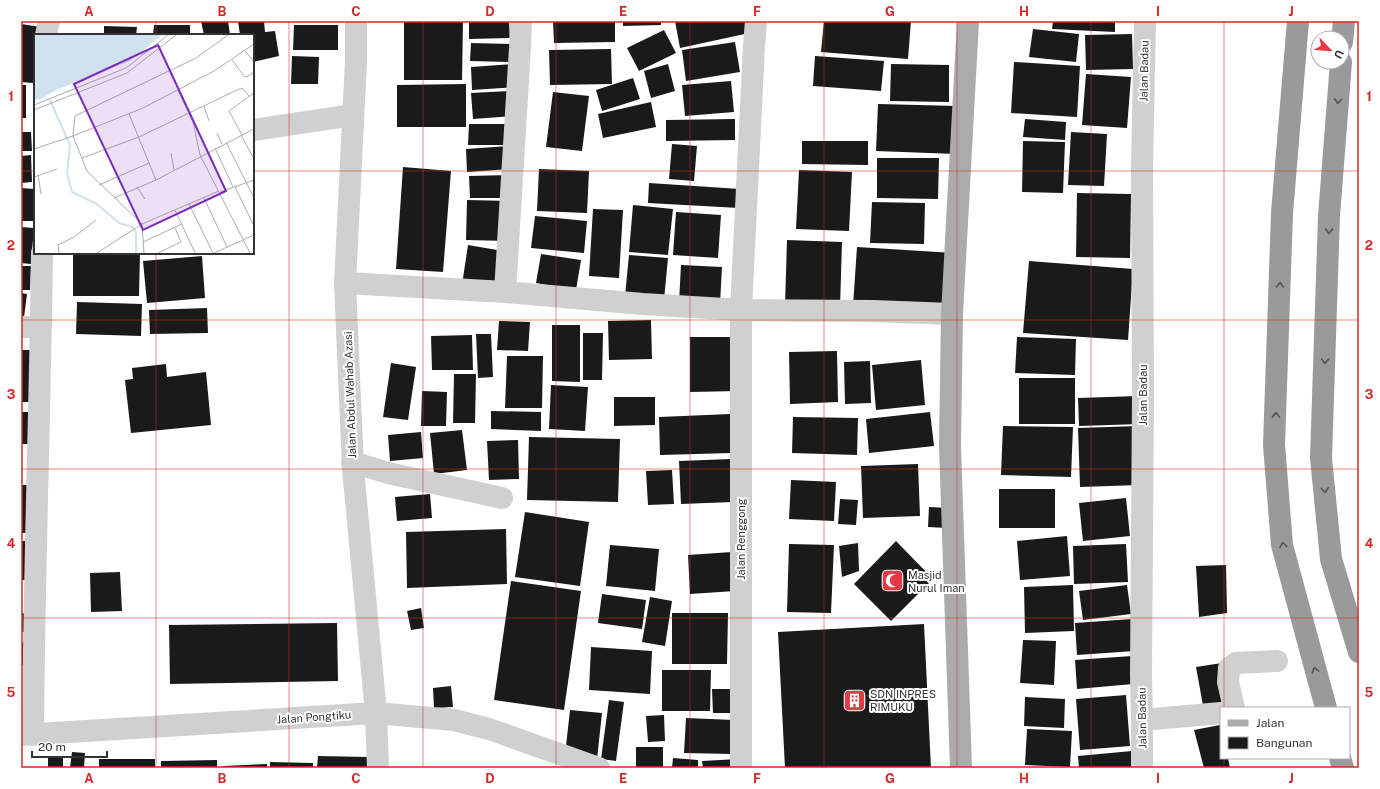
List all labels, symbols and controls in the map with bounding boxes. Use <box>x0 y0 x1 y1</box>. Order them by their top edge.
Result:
text: A <box>84 4 94 19</box>
text: B <box>218 4 227 19</box>
text: C <box>351 4 361 19</box>
text: D <box>485 4 495 19</box>
text: E <box>619 4 627 19</box>
text: F <box>753 4 761 19</box>
text: G <box>885 4 895 19</box>
text: H <box>1019 4 1029 19</box>
text: I <box>1156 4 1160 19</box>
text: J <box>1288 4 1294 19</box>
north arrow <box>1310 30 1350 70</box>
inset map <box>34 34 254 254</box>
street label: Jalan Badau <box>1137 40 1151 102</box>
text: U <box>1332 48 1346 60</box>
text: 1 <box>8 89 14 104</box>
text: 1 <box>1366 89 1372 104</box>
one-way arrow <box>1333 98 1342 104</box>
one-way arrow <box>1324 228 1333 234</box>
text: 2 <box>7 238 15 253</box>
text: 2 <box>1365 238 1373 253</box>
one-way arrow <box>1276 282 1284 288</box>
street label: Jalan Abdul Wahab Azasi <box>342 331 358 459</box>
one-way arrow <box>1320 358 1329 364</box>
street label: Jalan Badau <box>1137 364 1149 426</box>
text: 3 <box>7 387 16 402</box>
text: 3 <box>1365 387 1374 402</box>
one-way arrow <box>1271 412 1280 418</box>
one-way arrow <box>1320 487 1329 493</box>
street label: Jalan Renggong <box>735 498 747 580</box>
text: 4 <box>7 536 16 551</box>
text: 4 <box>1365 536 1374 551</box>
one-way arrow <box>1279 541 1288 548</box>
mosque icon: Masjid Nurul Iman <box>880 568 906 594</box>
place label: Masjid Nurul Iman <box>908 569 965 594</box>
one-way arrow <box>1311 667 1320 674</box>
text: 5 <box>7 685 16 700</box>
text: 5 <box>1365 685 1374 700</box>
building icon: SDN INPRES RIMUKU <box>842 687 868 713</box>
street label: Jalan Badau <box>1135 687 1149 749</box>
place label: SDN INPRES RIMUKU <box>870 688 936 713</box>
legend <box>1220 707 1350 759</box>
street label: Jalan Pongtiku <box>276 708 352 726</box>
text: Jalan <box>1256 716 1285 730</box>
scale bar <box>32 733 107 759</box>
text: Bangunan <box>1256 736 1312 750</box>
text: 20 m <box>38 740 66 754</box>
text: A <box>84 771 94 786</box>
text: B <box>218 771 227 786</box>
text: C <box>351 771 361 786</box>
text: D <box>485 771 495 786</box>
text: E <box>619 771 627 786</box>
text: F <box>753 771 761 786</box>
text: G <box>885 771 895 786</box>
text: H <box>1019 771 1029 786</box>
text: I <box>1156 771 1160 786</box>
text: J <box>1288 771 1294 786</box>

